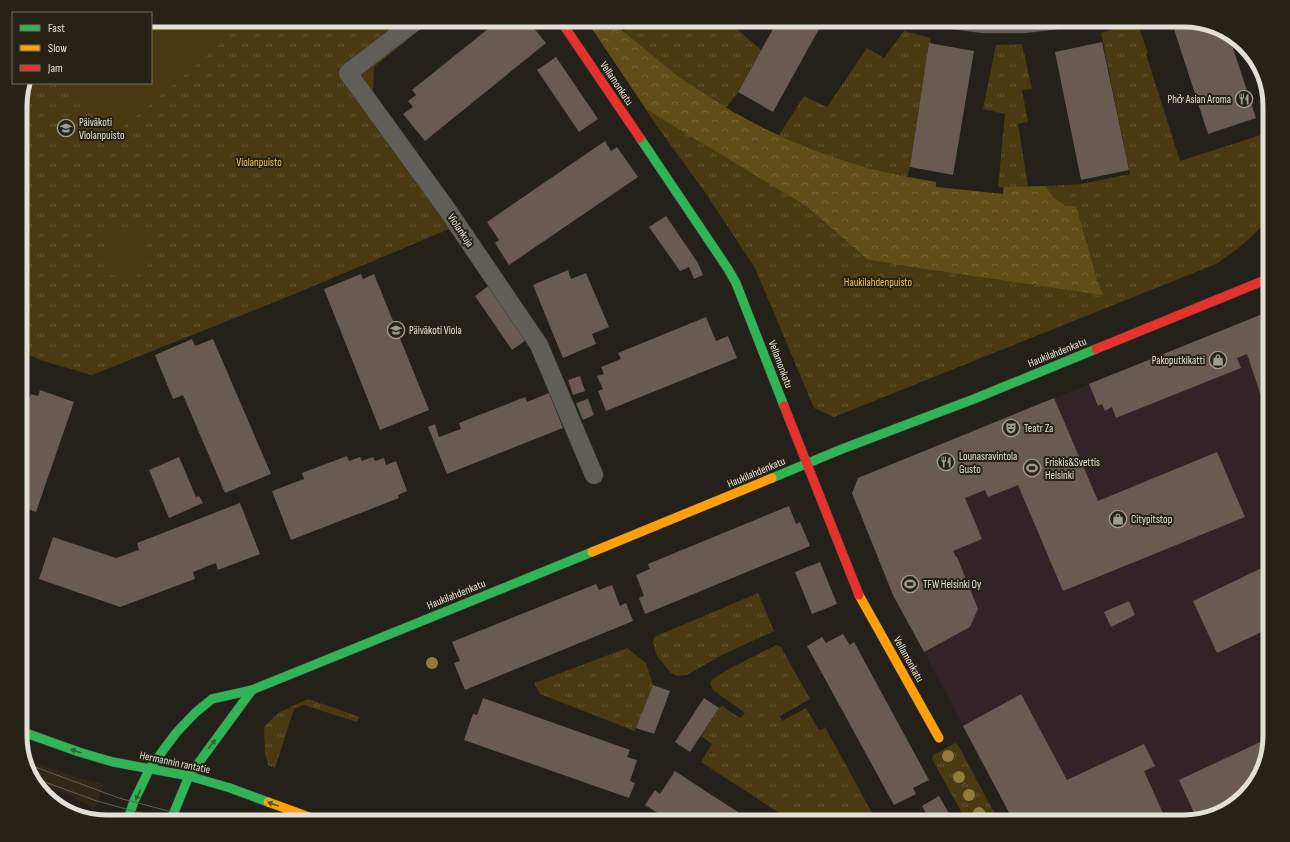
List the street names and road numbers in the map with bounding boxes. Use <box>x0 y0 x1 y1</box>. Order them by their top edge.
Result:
street label: Vellamonkatu <box>597 59 636 108</box>
street label: Violankuja <box>445 211 476 249</box>
street label: Haukilahdenkatu <box>1026 335 1089 370</box>
street label: Vellamonkatu <box>765 338 796 390</box>
street label: Haukilahdenkatu <box>725 454 788 491</box>
street label: Haukilahdenkatu <box>425 577 488 612</box>
street label: Vellamonkatu <box>891 634 927 685</box>
street label: Hermannin rantatie <box>138 749 211 776</box>

